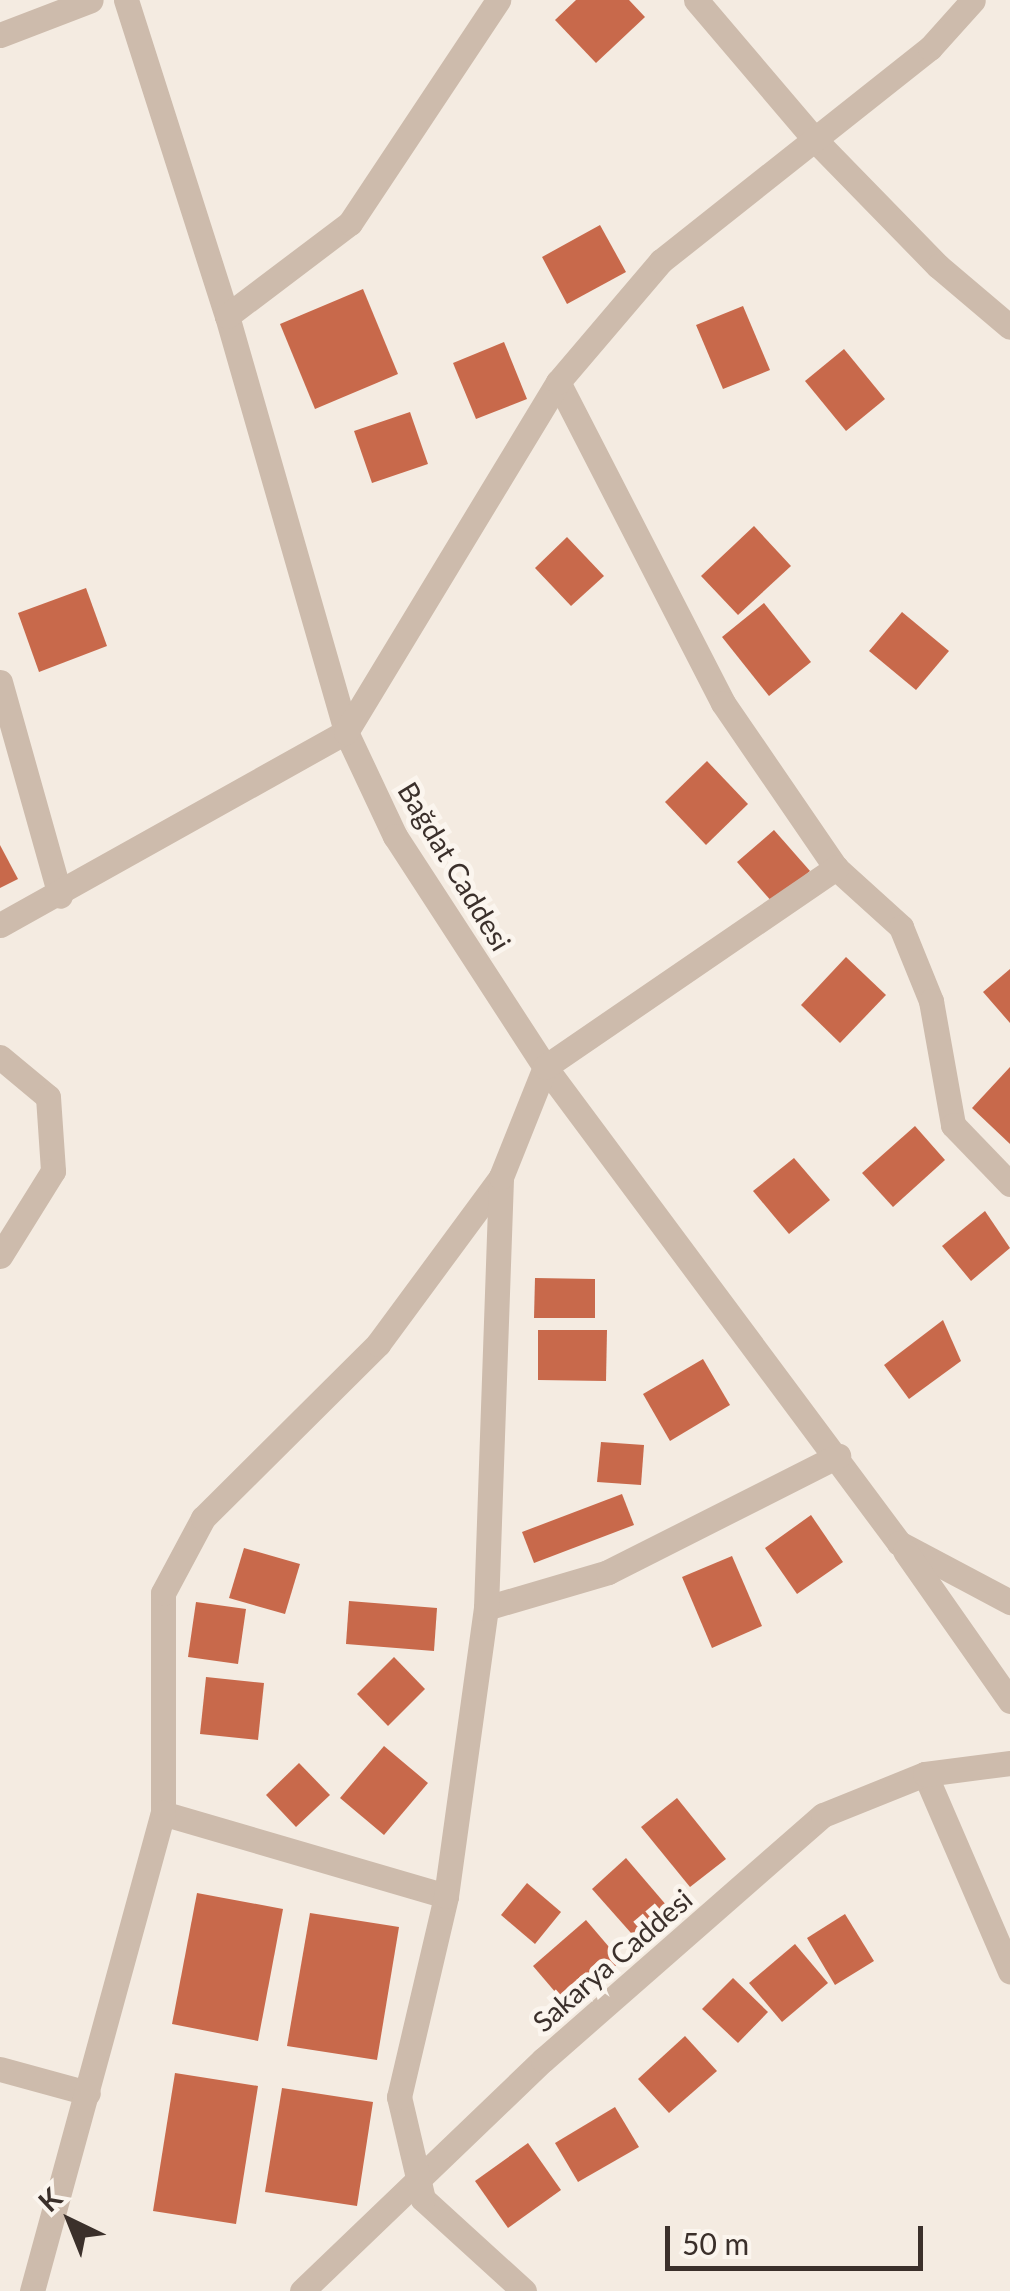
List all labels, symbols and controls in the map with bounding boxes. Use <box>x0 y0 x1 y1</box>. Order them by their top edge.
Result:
street label: Bağdat Caddesi <box>392 776 518 956</box>
street label: Sakarya Caddesi <box>525 1882 699 2038</box>
north arrow <box>20 2171 120 2271</box>
text: K <box>31 2180 68 2218</box>
scale bar <box>670 2206 928 2268</box>
text: 50 m <box>682 2225 749 2261</box>

